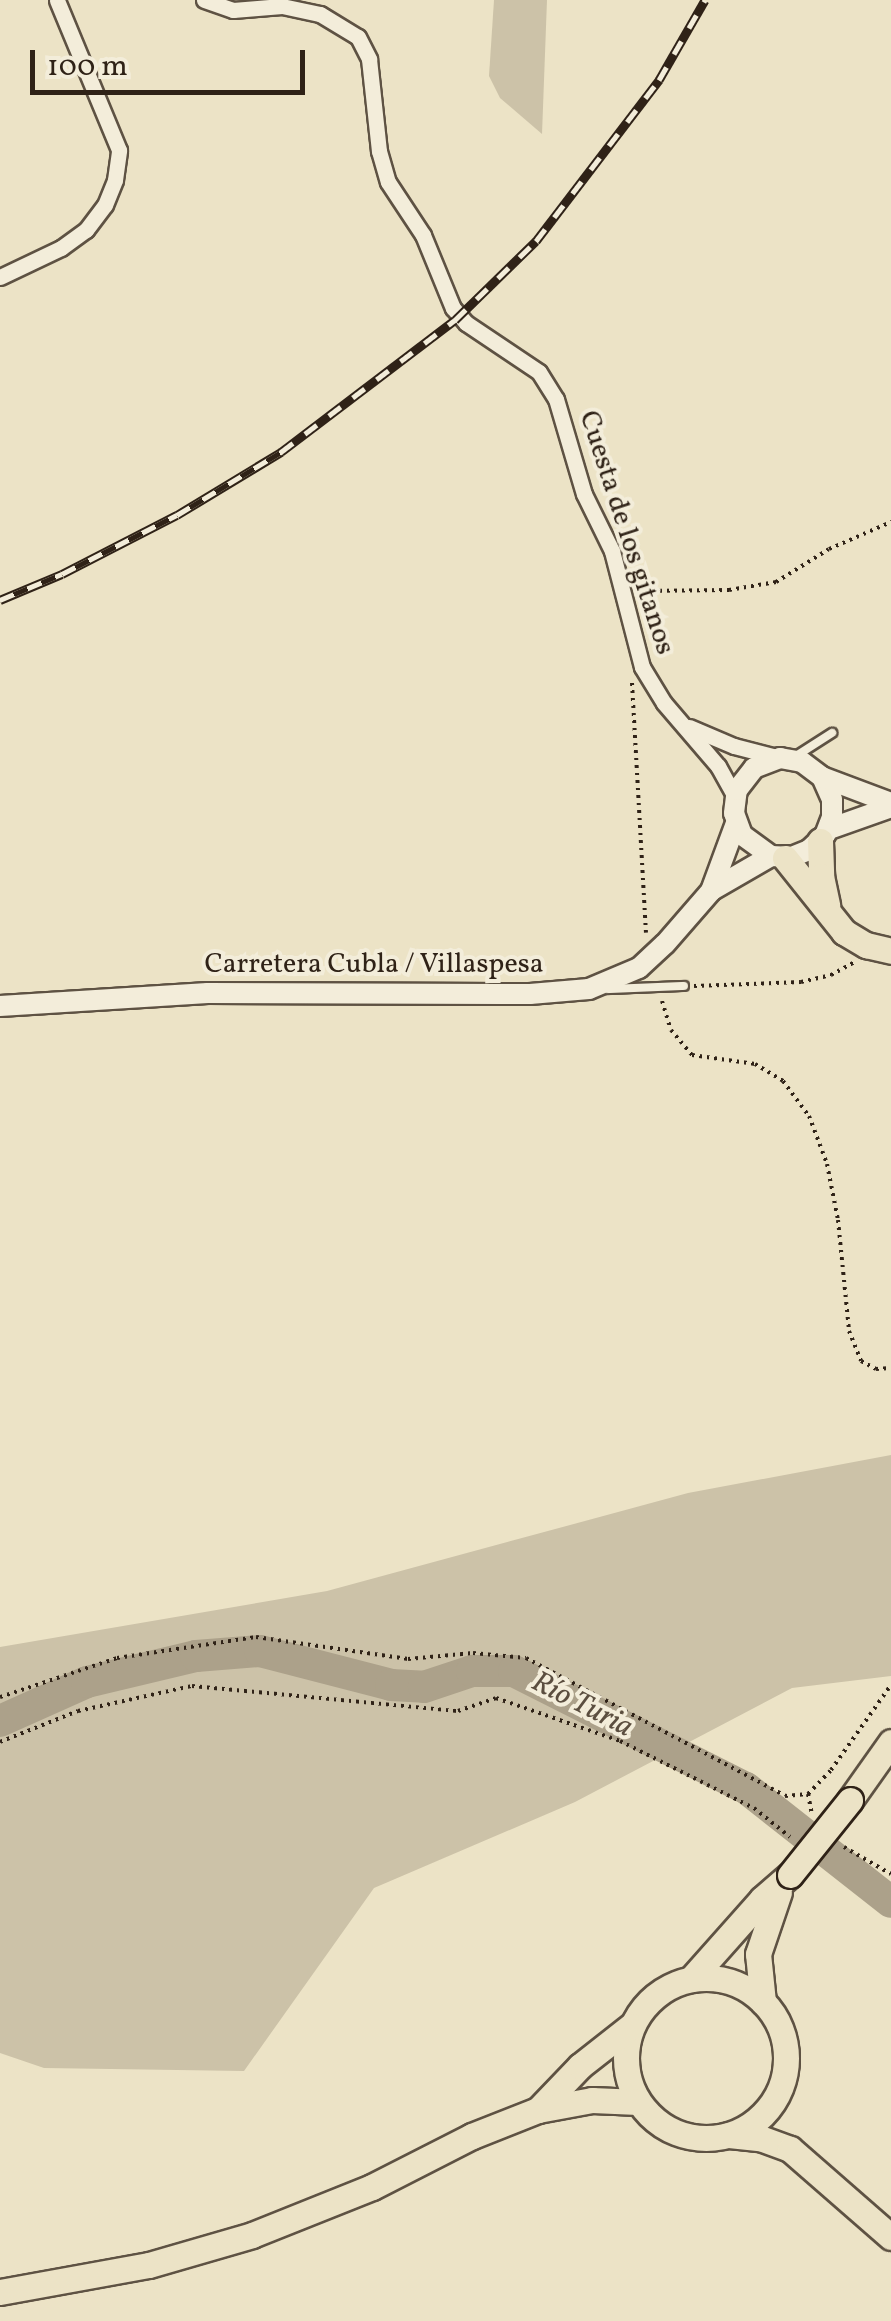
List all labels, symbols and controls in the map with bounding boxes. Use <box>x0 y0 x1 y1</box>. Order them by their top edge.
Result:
scale bar <box>35 30 310 92</box>
text: 100 m <box>47 46 128 88</box>
street label: Cuesta de los gitanos <box>571 407 681 659</box>
street label: Carretera Cubla / Villaspesa <box>204 948 544 982</box>
water label: Río Turia <box>525 1664 639 1746</box>

